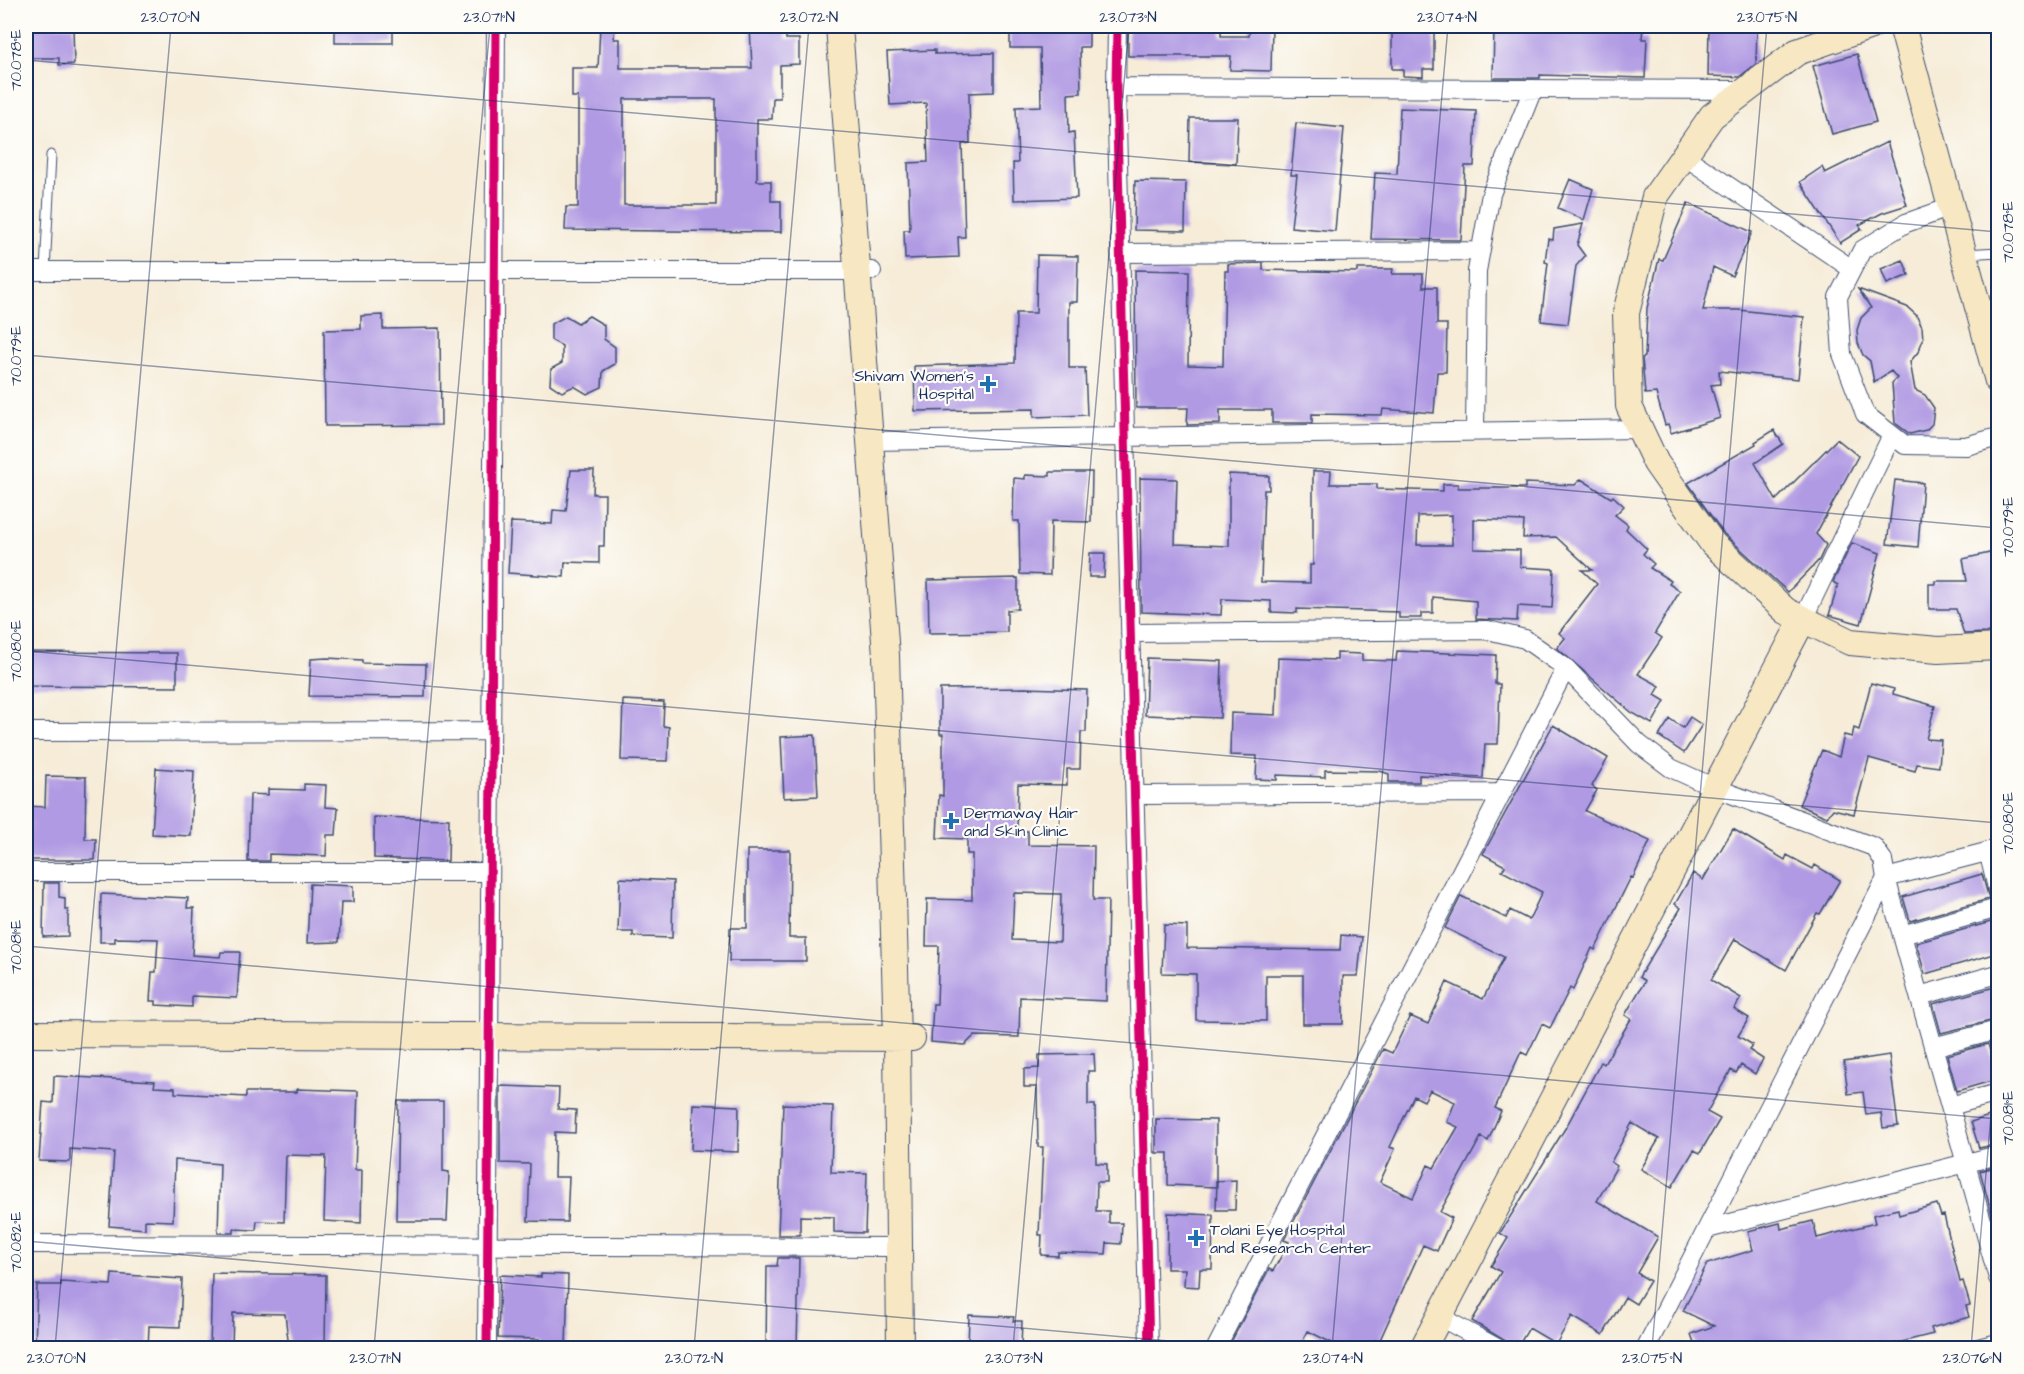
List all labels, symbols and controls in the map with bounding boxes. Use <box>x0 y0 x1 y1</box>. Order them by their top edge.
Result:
text: 23.070°N <box>140 7 200 28</box>
text: 23.071°N <box>463 7 515 28</box>
text: 23.072°N <box>780 7 838 28</box>
text: 23.073°N <box>1099 7 1157 28</box>
text: 23.074°N <box>1417 7 1477 28</box>
text: 23.075°N <box>1737 7 1797 28</box>
text: 70.078°E <box>6 29 27 91</box>
text: 70.078°E <box>1998 201 2019 263</box>
text: 70.079°E <box>6 326 27 386</box>
place label: Shivam Women's Hospital <box>854 365 974 405</box>
marker: Shivam Women's Hospital <box>979 375 997 393</box>
text: 70.079°E <box>1998 497 2019 557</box>
text: 70.080°E <box>6 620 27 682</box>
text: 70.080°E <box>1998 792 2019 854</box>
place label: Dermaway Hair and Skin Clinic <box>964 802 1078 842</box>
marker: Dermaway Hair and Skin Clinic <box>942 812 960 830</box>
text: 70.081°E <box>6 920 27 974</box>
text: 70.081°E <box>1998 1091 2019 1145</box>
text: 70.082°E <box>6 1212 27 1272</box>
place label: Tolani Eye Hospital and Research Center <box>1210 1219 1371 1259</box>
marker: Tolani Eye Hospital and Research Center <box>1187 1229 1205 1247</box>
text: 23.070°N <box>26 1348 86 1369</box>
text: 23.071°N <box>349 1348 401 1369</box>
text: 23.072°N <box>665 1348 723 1369</box>
text: 23.073°N <box>985 1348 1043 1369</box>
text: 23.074°N <box>1303 1348 1363 1369</box>
text: 23.075°N <box>1622 1348 1682 1369</box>
text: 23.076°N <box>1942 1348 2002 1369</box>

